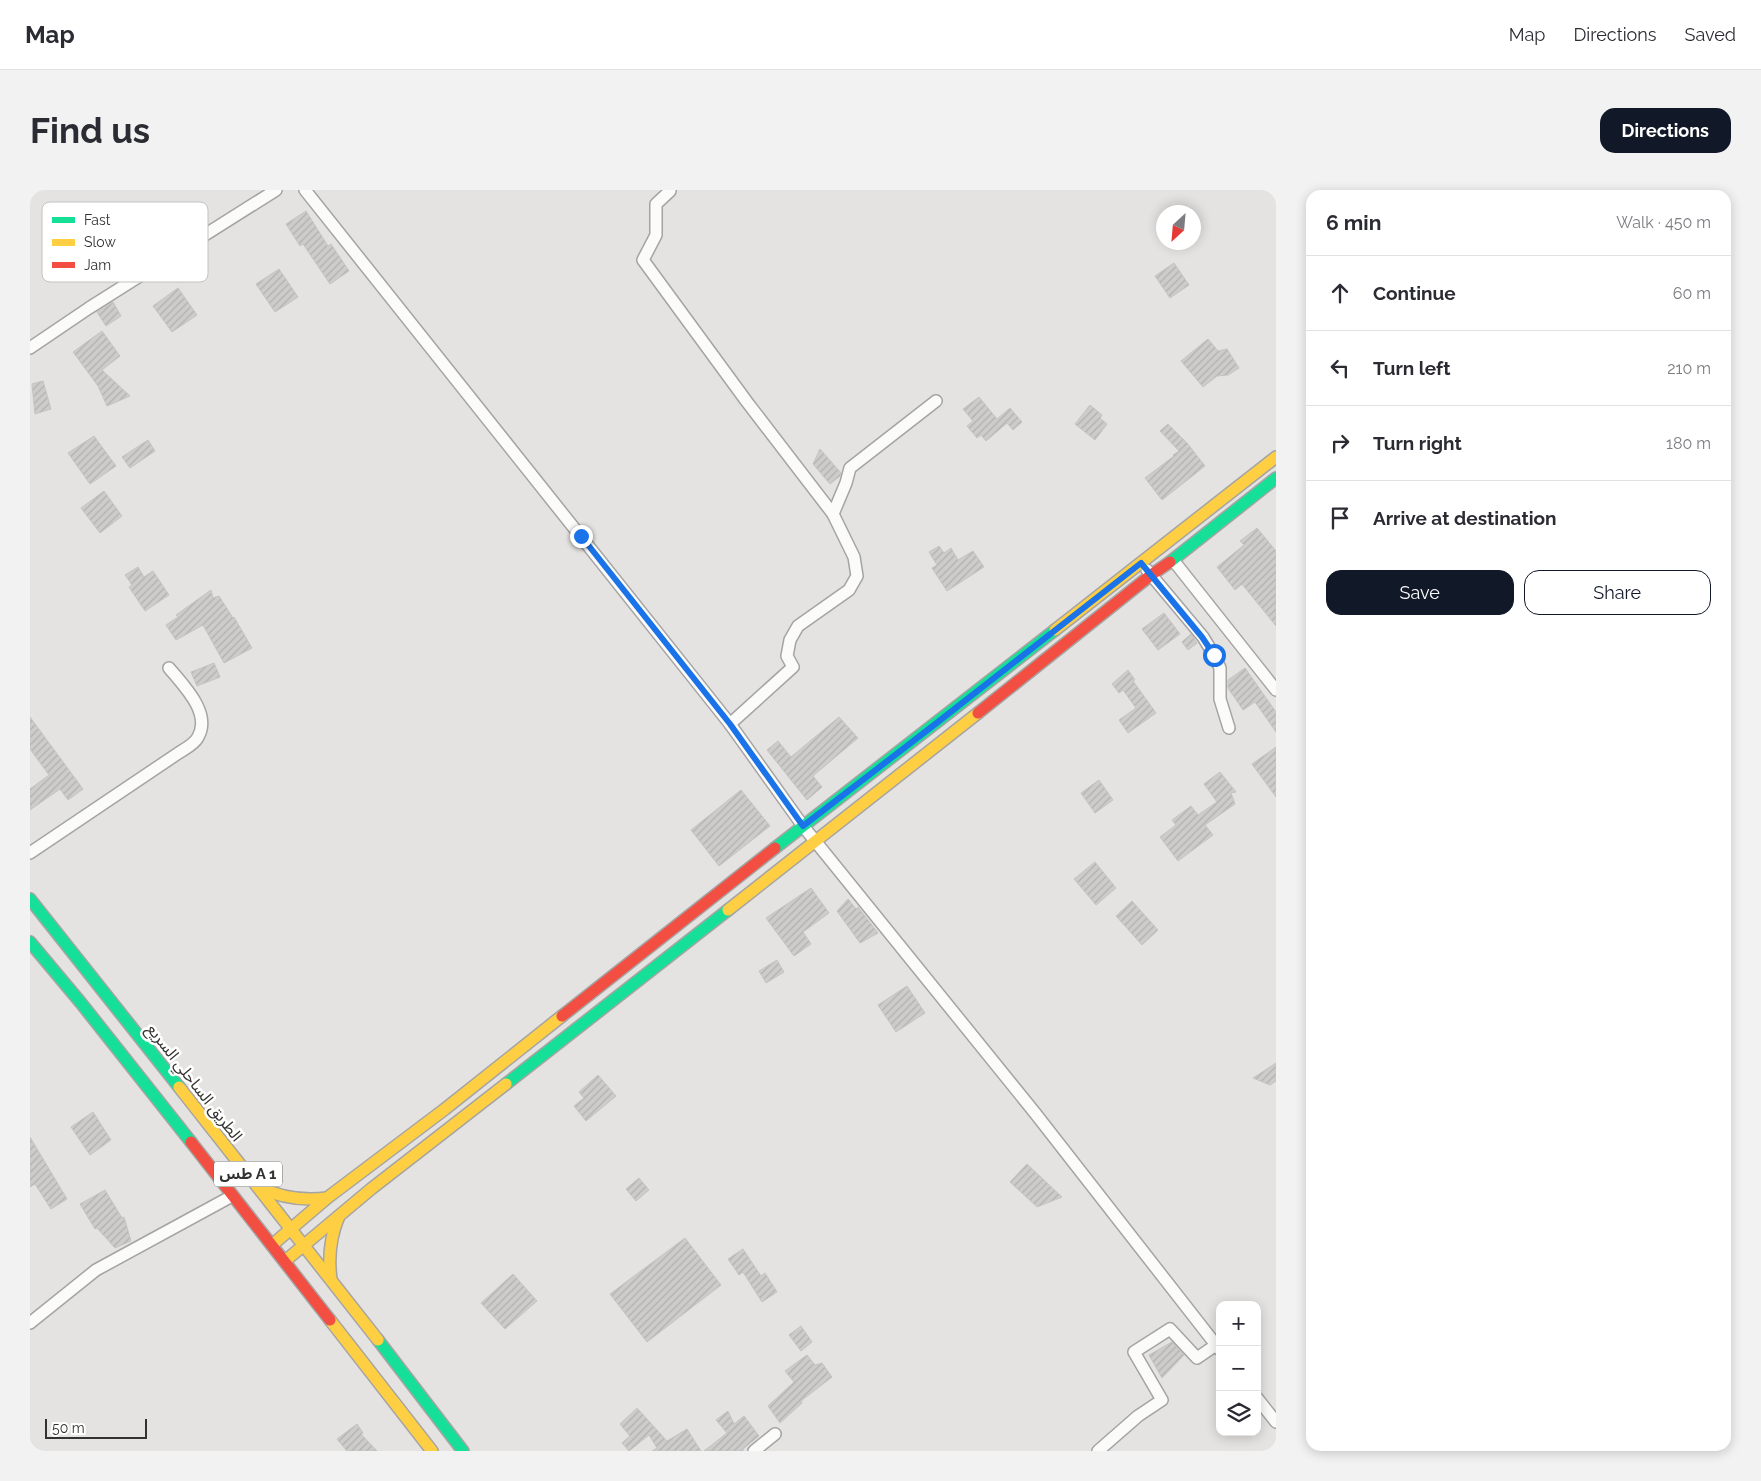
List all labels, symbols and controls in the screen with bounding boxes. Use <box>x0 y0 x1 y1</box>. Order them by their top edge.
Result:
text: Map <box>25 20 75 49</box>
text: Map <box>1509 24 1545 45</box>
text: Directions <box>1573 24 1657 45</box>
text: Saved <box>1685 24 1736 45</box>
button: Directions <box>1600 108 1731 153</box>
text: Find us <box>30 110 150 151</box>
legend <box>42 202 208 282</box>
north arrow <box>1156 205 1201 250</box>
text: 6 min <box>1326 210 1381 235</box>
text: Fast <box>84 212 111 228</box>
text: Walk · 450 m <box>1616 213 1711 232</box>
text: Slow <box>84 234 116 250</box>
text: Jam <box>84 257 111 273</box>
icon: ahead <box>1326 279 1354 307</box>
text: Continue <box>1373 282 1456 304</box>
text: 60 m <box>1673 284 1711 303</box>
icon: left <box>1326 354 1354 382</box>
text: Turn left <box>1373 357 1450 379</box>
text: 210 m <box>1667 359 1711 378</box>
icon: right <box>1326 429 1354 457</box>
text: Turn right <box>1373 432 1462 454</box>
text: 180 m <box>1666 434 1711 453</box>
icon: arrive <box>1326 504 1354 532</box>
text: Arrive at destination <box>1373 507 1557 529</box>
route end <box>570 525 593 548</box>
button: Save <box>1326 570 1514 615</box>
button: Share <box>1524 570 1711 615</box>
route start <box>1203 644 1226 667</box>
street label: الطريق الساحلي السريع <box>140 1020 246 1147</box>
road number: طس A 1 <box>214 1162 282 1186</box>
map controls <box>1216 1301 1261 1436</box>
button: + <box>1216 1301 1261 1346</box>
button: − <box>1216 1346 1261 1391</box>
button: layers <box>1216 1391 1261 1436</box>
scale bar <box>45 1416 148 1439</box>
text: 50 m <box>52 1420 85 1436</box>

